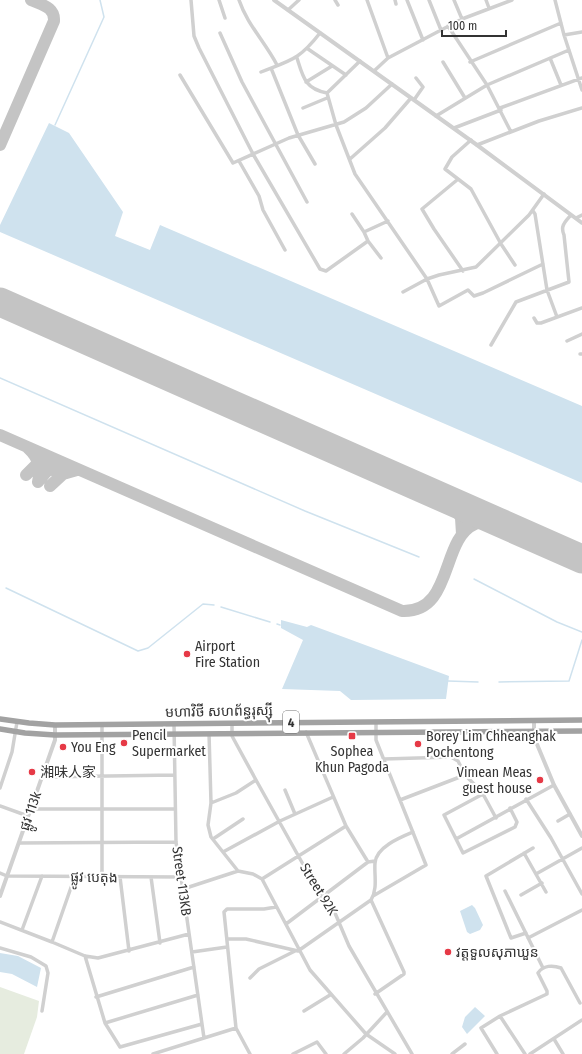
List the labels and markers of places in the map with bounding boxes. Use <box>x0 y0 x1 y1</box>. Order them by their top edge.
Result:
place label: Airport Fire Station <box>195 638 260 671</box>
marker: Airport Fire Station <box>182 649 192 659</box>
place label: Pencil Supermarket <box>132 727 206 760</box>
place label: Borey Lim Chheanghak Pochentong <box>426 728 556 761</box>
marker: Sophea Khun Pagoda <box>347 731 357 741</box>
marker: Pencil Supermarket <box>119 738 129 748</box>
place label: You Eng <box>71 739 116 756</box>
marker: Borey Lim Chheanghak Pochentong <box>413 739 423 749</box>
marker: You Eng <box>58 742 68 752</box>
place label: Sophea Khun Pagoda <box>315 743 389 776</box>
place label: 湘味人家 <box>40 764 96 781</box>
place label: Vimean Meas guest house <box>457 764 532 797</box>
marker: 湘味人家 <box>27 767 37 777</box>
marker: Vimean Meas guest house <box>535 775 545 785</box>
place label: វត្តទួលសុភាឃួន <box>456 944 539 961</box>
marker: វត្តទួលសុភាឃួន <box>443 947 453 957</box>

